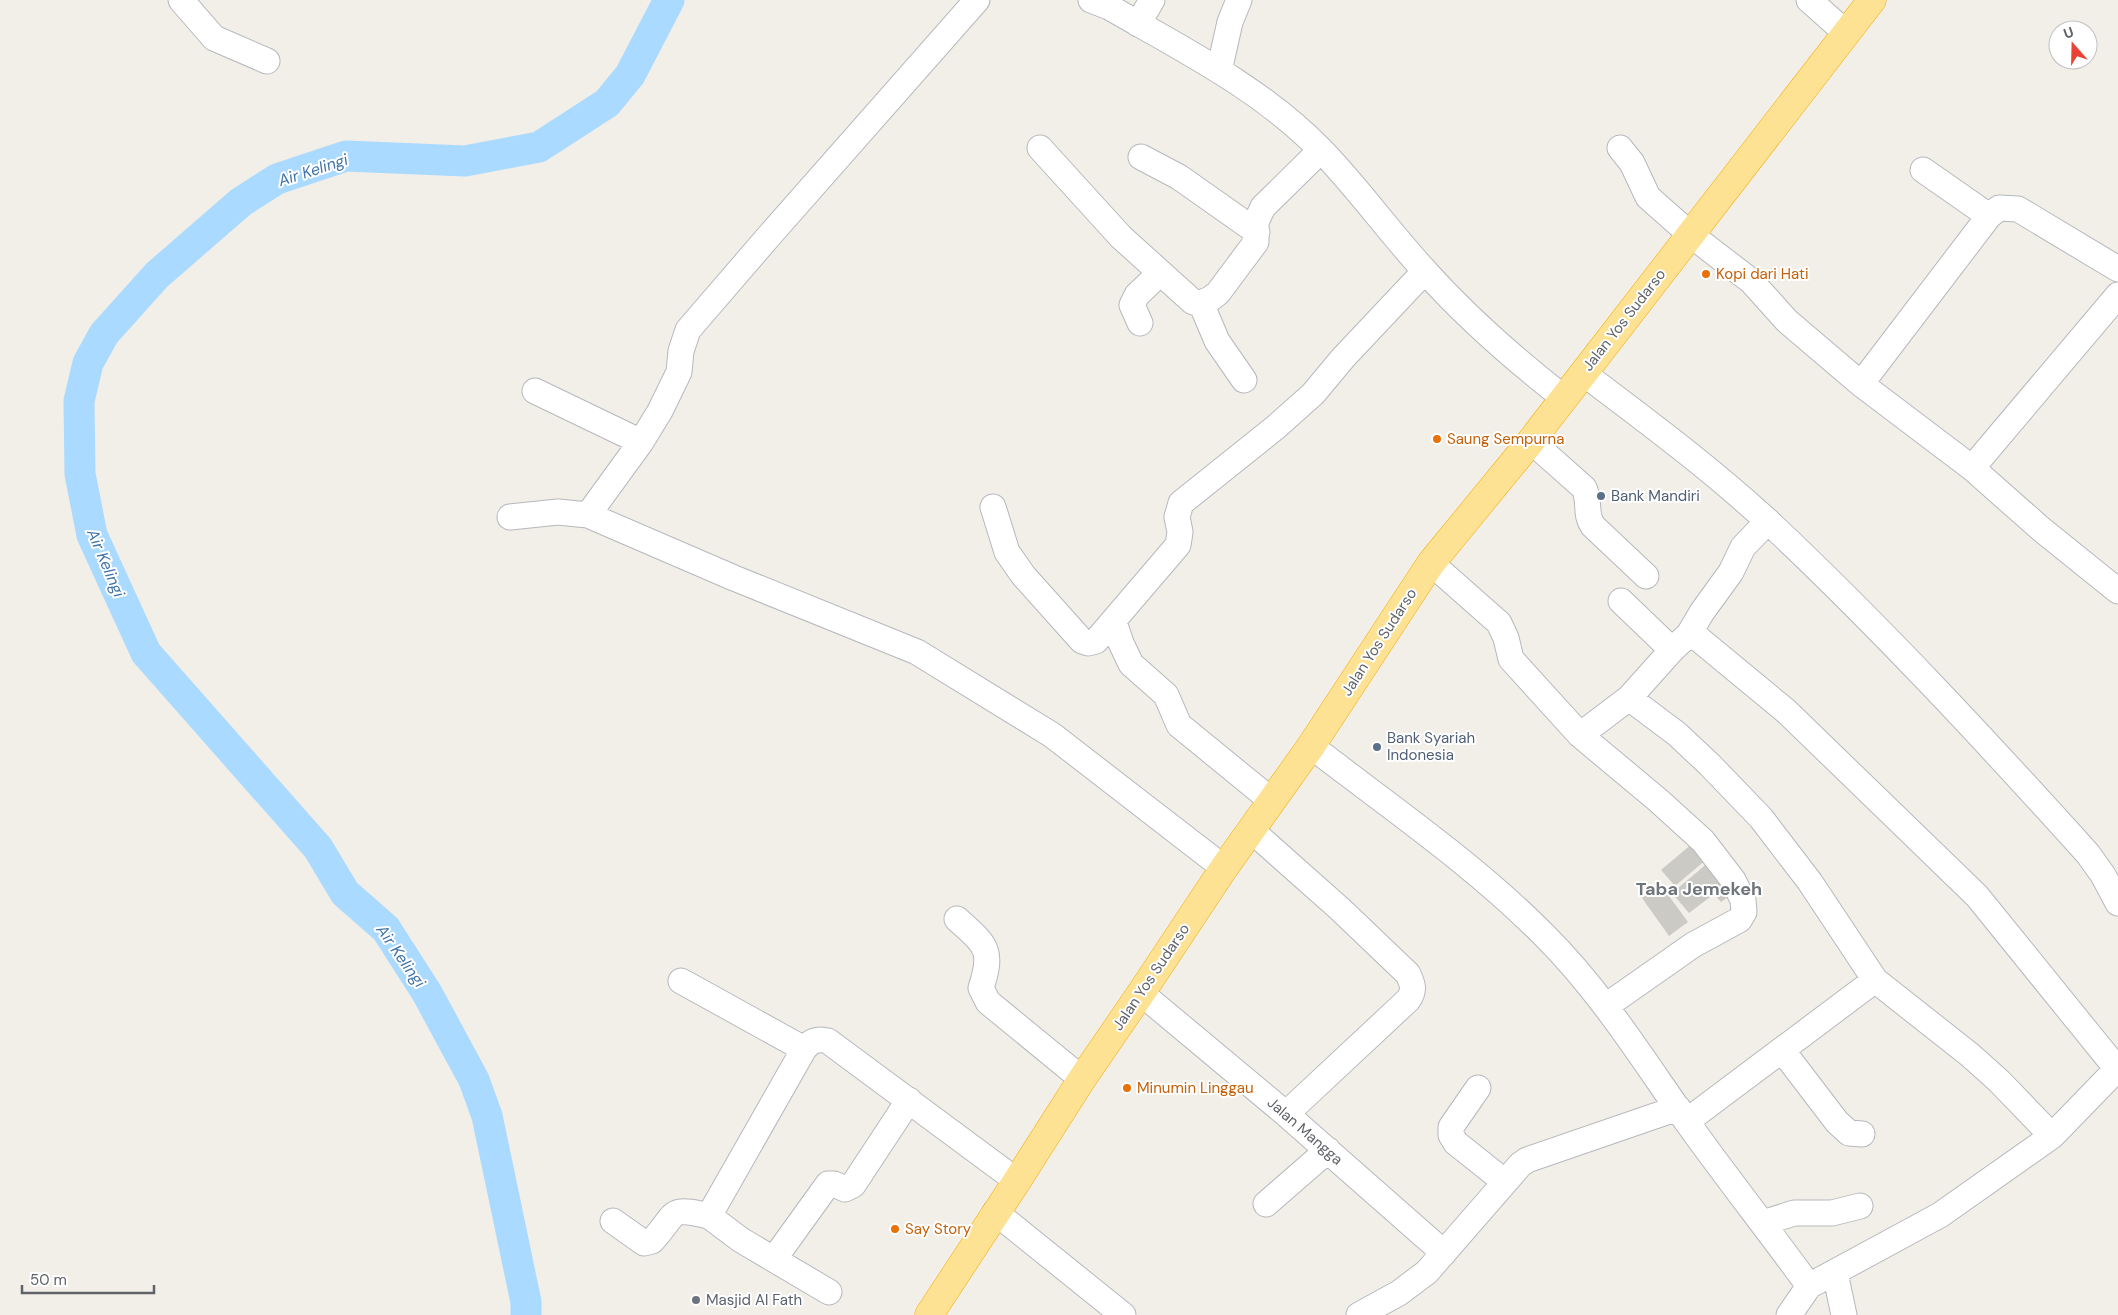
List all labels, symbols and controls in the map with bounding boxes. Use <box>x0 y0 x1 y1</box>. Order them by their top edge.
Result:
north arrow <box>2048 20 2098 70</box>
text: U <box>2061 23 2076 43</box>
water label: Air Kelingi <box>275 149 352 191</box>
place label: Kopi dari Hati <box>1716 264 1809 284</box>
street label: Jalan Yos Sudarso <box>1578 265 1670 375</box>
marker: Kopi dari Hati <box>1700 268 1712 280</box>
place label: Saung Sempurna <box>1447 429 1564 449</box>
marker: Saung Sempurna <box>1431 433 1443 445</box>
place label: Bank Mandiri <box>1611 486 1700 506</box>
marker: Bank Mandiri <box>1595 490 1607 502</box>
water label: Air Kelingi <box>82 525 130 601</box>
street label: Jalan Yos Sudarso <box>1337 584 1421 700</box>
place label: Bank Syariah Indonesia <box>1387 728 1475 765</box>
marker: Bank Syariah Indonesia <box>1371 741 1383 753</box>
district label: Taba Jemekeh <box>1636 877 1762 901</box>
water label: Air Kelingi <box>371 920 431 992</box>
street label: Jalan Yos Sudarso <box>1108 920 1194 1034</box>
place label: Minumin Linggau <box>1137 1078 1254 1098</box>
marker: Minumin Linggau <box>1121 1082 1133 1094</box>
street label: Jalan Mangga <box>1263 1093 1347 1169</box>
place label: Say Story <box>905 1219 972 1239</box>
marker: Say Story <box>889 1223 901 1235</box>
scale bar <box>22 1262 155 1294</box>
text: 50 m <box>30 1270 67 1290</box>
place label: Masjid Al Fath <box>706 1290 802 1310</box>
marker: Masjid Al Fath <box>690 1294 702 1306</box>

